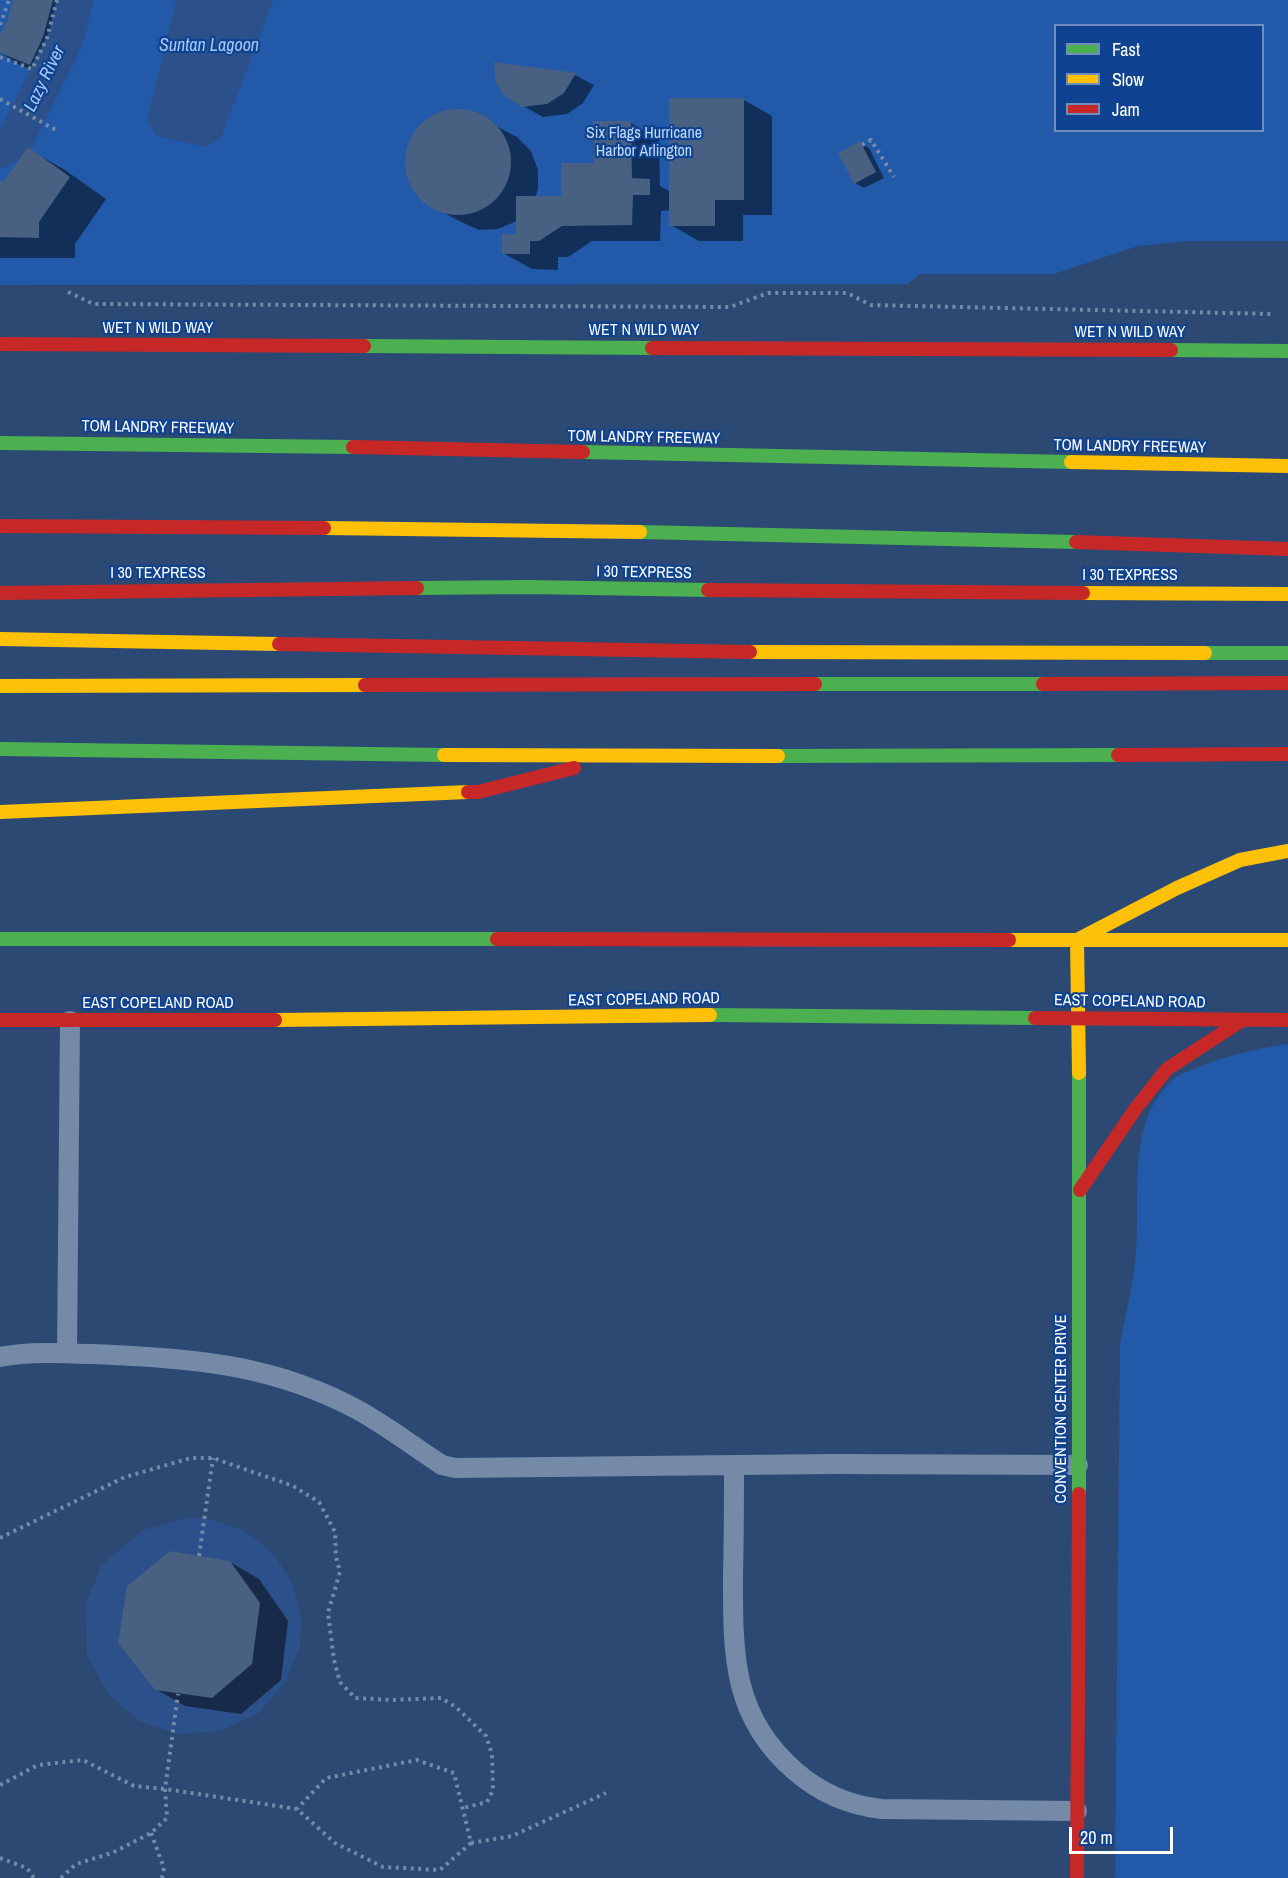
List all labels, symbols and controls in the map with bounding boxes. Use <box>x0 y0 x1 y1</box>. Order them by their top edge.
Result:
legend <box>1054 24 1264 132</box>
water label: Suntan Lagoon <box>159 35 259 57</box>
text: Fast <box>1112 37 1140 62</box>
water label: Lazy River <box>20 43 70 115</box>
text: Slow <box>1112 67 1144 92</box>
text: Jam <box>1112 97 1140 122</box>
park label: Six Flags Hurricane Harbor Arlington <box>586 124 702 162</box>
street label: WET N WILD WAY <box>103 319 213 339</box>
street label: WET N WILD WAY <box>589 321 699 341</box>
street label: WET N WILD WAY <box>1075 323 1185 343</box>
street label: TOM LANDRY FREEWAY <box>82 417 234 439</box>
street label: TOM LANDRY FREEWAY <box>568 427 720 449</box>
street label: TOM LANDRY FREEWAY <box>1054 436 1206 458</box>
street label: I 30 TEXPRESS <box>596 563 692 583</box>
street label: I 30 TEXPRESS <box>110 564 206 584</box>
street label: I 30 TEXPRESS <box>1082 566 1178 586</box>
street label: EAST COPELAND ROAD <box>568 989 720 1011</box>
street label: EAST COPELAND ROAD <box>1054 991 1206 1013</box>
street label: EAST COPELAND ROAD <box>82 994 234 1014</box>
street label: CONVENTION CENTER DRIVE <box>1052 1315 1072 1503</box>
scale bar <box>1072 1815 1176 1853</box>
text: 20 m <box>1080 1825 1113 1850</box>

